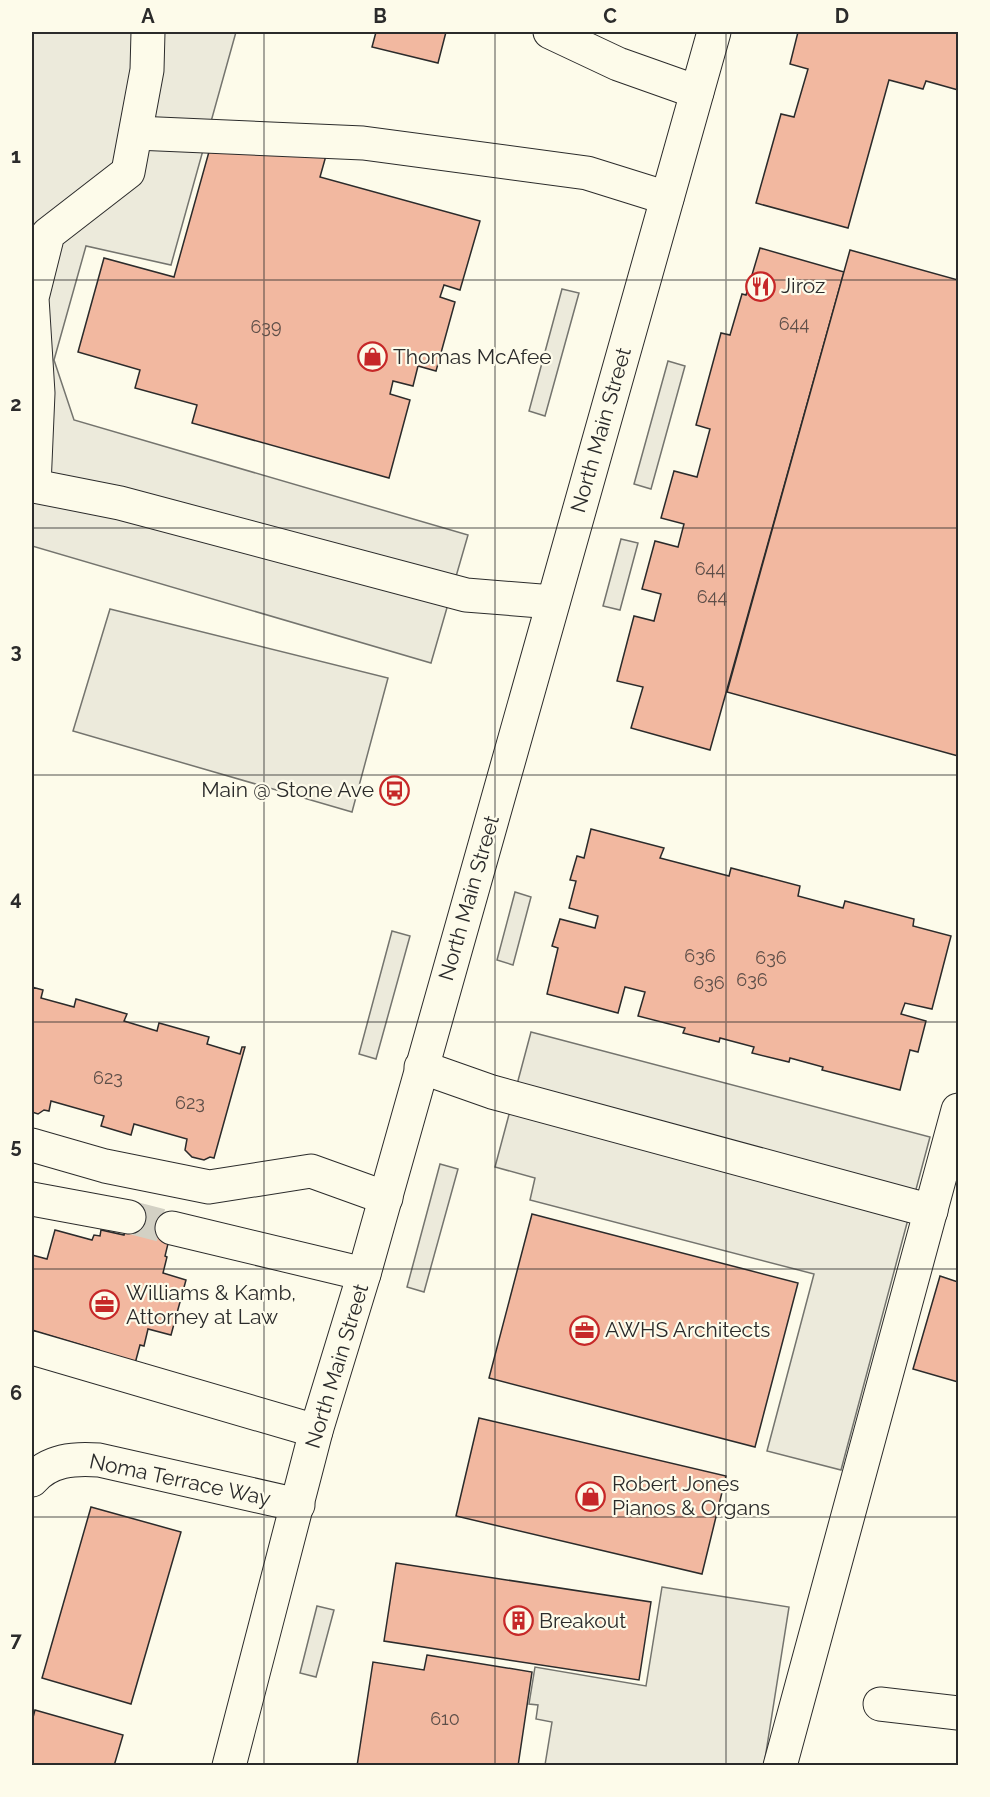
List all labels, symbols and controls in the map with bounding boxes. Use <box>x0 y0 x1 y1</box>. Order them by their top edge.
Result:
text: A <box>141 4 155 28</box>
text: B <box>373 4 387 28</box>
text: C <box>603 4 617 28</box>
text: D <box>835 4 849 28</box>
text: 1 <box>11 144 21 168</box>
restaurant icon: Jiroz <box>744 270 776 302</box>
place label: Jiroz <box>781 273 825 298</box>
house number: 644 <box>779 313 809 334</box>
house number: 639 <box>250 316 282 337</box>
shop icon: Thomas McAfee <box>356 341 388 373</box>
place label: Thomas McAfee <box>393 344 552 369</box>
street label: North Main Street <box>565 344 636 515</box>
text: 2 <box>10 392 22 416</box>
house number: 644 <box>695 558 725 579</box>
house number: 644 <box>697 586 727 607</box>
text: 3 <box>10 639 22 663</box>
bus stop icon: Main @ Stone Ave <box>379 774 411 806</box>
place label: Main @ Stone Ave <box>201 777 374 802</box>
street label: North Main Street <box>433 812 504 983</box>
text: 4 <box>10 886 22 910</box>
house number: 636 <box>684 945 716 966</box>
house number: 636 <box>755 947 787 968</box>
house number: 636 <box>736 969 768 990</box>
house number: 636 <box>693 972 725 993</box>
house number: 623 <box>93 1067 123 1088</box>
house number: 623 <box>175 1092 205 1113</box>
text: 5 <box>10 1134 22 1158</box>
place label: Williams & Kamb, Attorney at Law <box>126 1280 296 1329</box>
street label: North Main Street <box>300 1281 373 1451</box>
office icon: Williams & Kamb, Attorney at Law <box>89 1289 121 1321</box>
office icon: AWHS Architects <box>568 1314 600 1346</box>
place label: AWHS Architects <box>605 1317 770 1342</box>
text: 6 <box>10 1381 22 1405</box>
street label: Noma Terrace Way <box>87 1448 273 1511</box>
place label: Robert Jones Pianos & Organs <box>612 1471 770 1520</box>
shop icon: Robert Jones Pianos & Organs <box>575 1480 607 1512</box>
building icon: Breakout <box>502 1605 534 1637</box>
place label: Breakout <box>539 1608 626 1633</box>
text: 7 <box>10 1628 22 1652</box>
house number: 610 <box>430 1708 460 1729</box>

